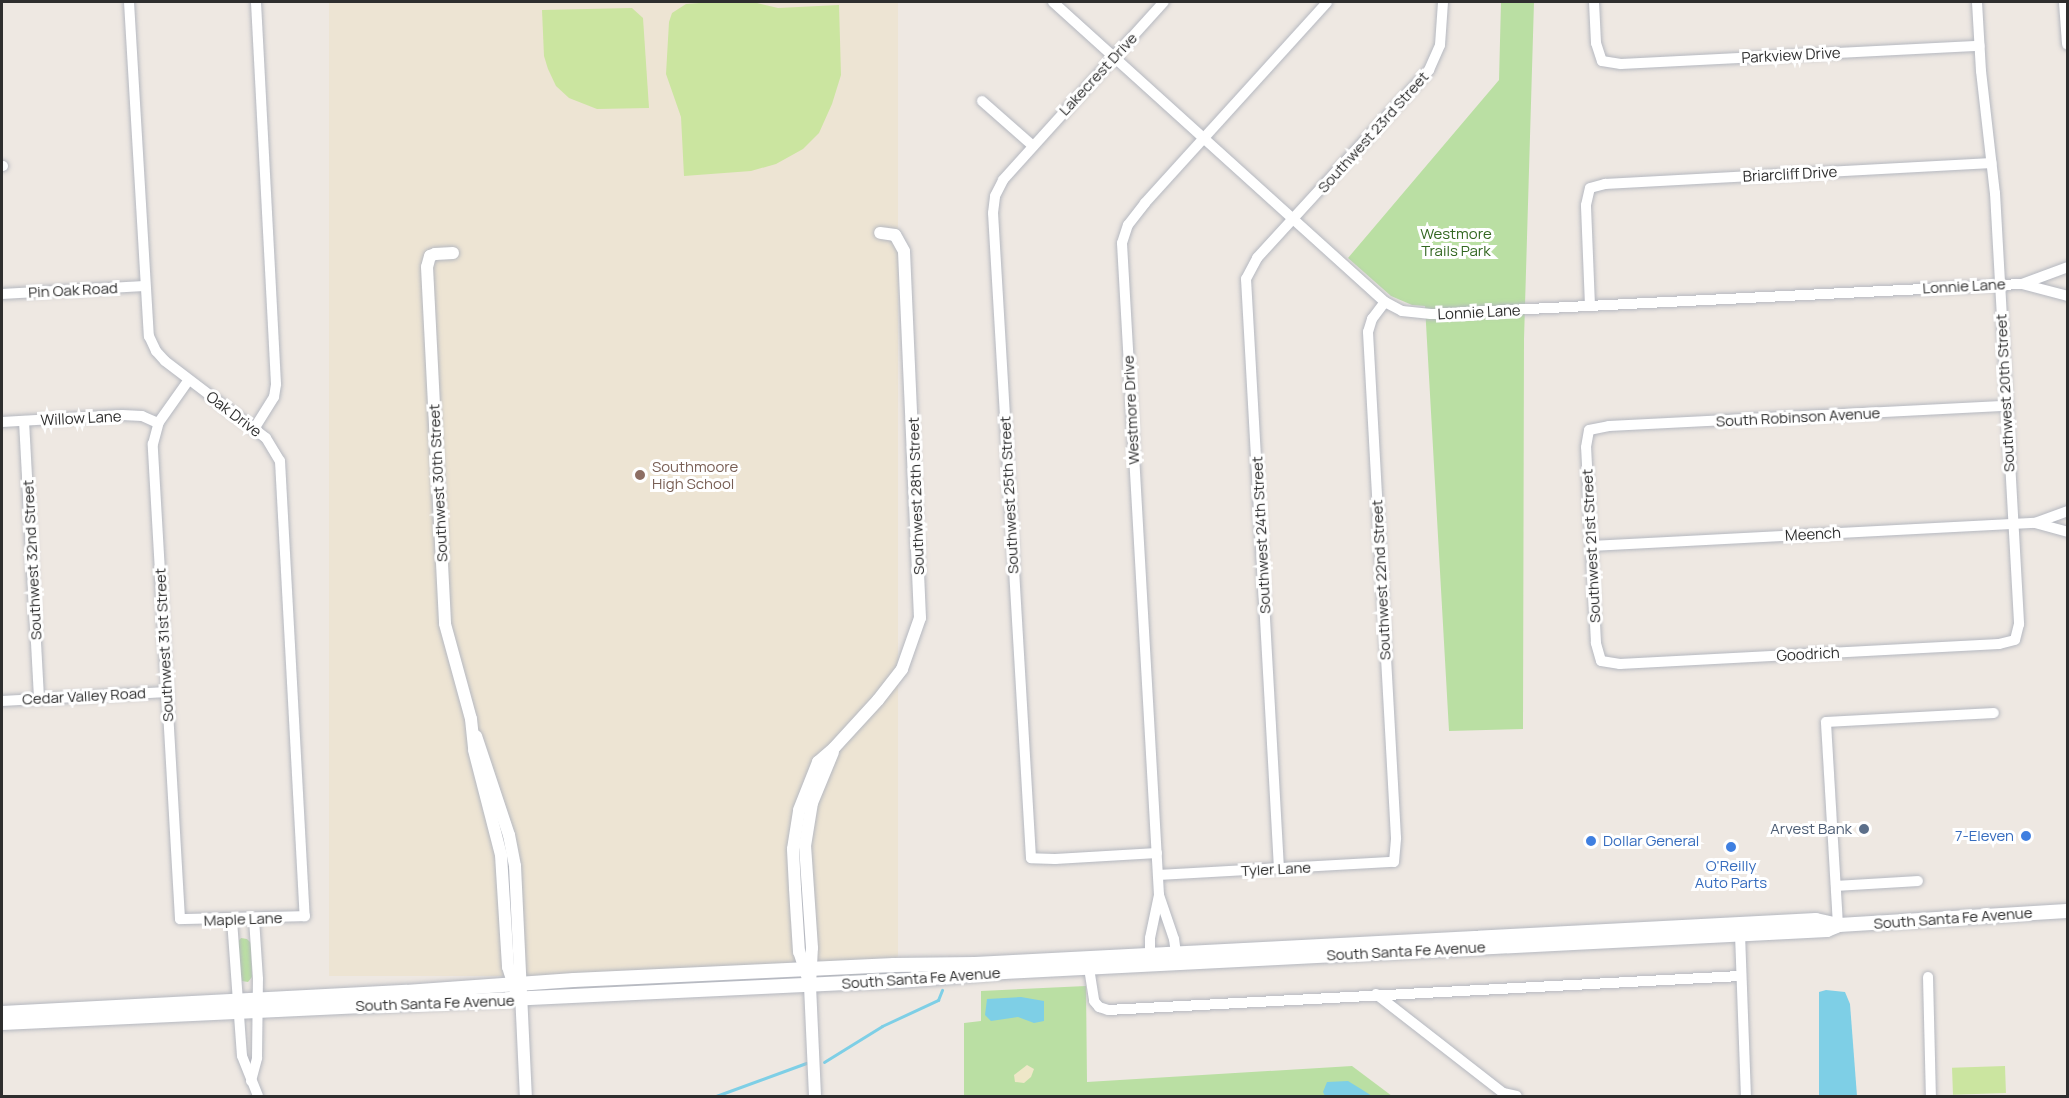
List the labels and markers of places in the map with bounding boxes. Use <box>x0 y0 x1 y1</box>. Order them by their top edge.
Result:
place label: Southmoore High School <box>652 457 738 492</box>
marker: Southmoore High School <box>633 468 647 482</box>
place label: Arvest Bank <box>1770 820 1852 838</box>
marker: Arvest Bank <box>1857 822 1871 836</box>
place label: 7-Eleven <box>1955 827 2014 845</box>
marker: 7-Eleven <box>2019 829 2033 843</box>
place label: Dollar General <box>1603 832 1699 850</box>
marker: Dollar General <box>1584 834 1598 848</box>
marker: O'Reilly Auto Parts <box>1724 840 1738 854</box>
place label: O'Reilly Auto Parts <box>1695 856 1767 891</box>

